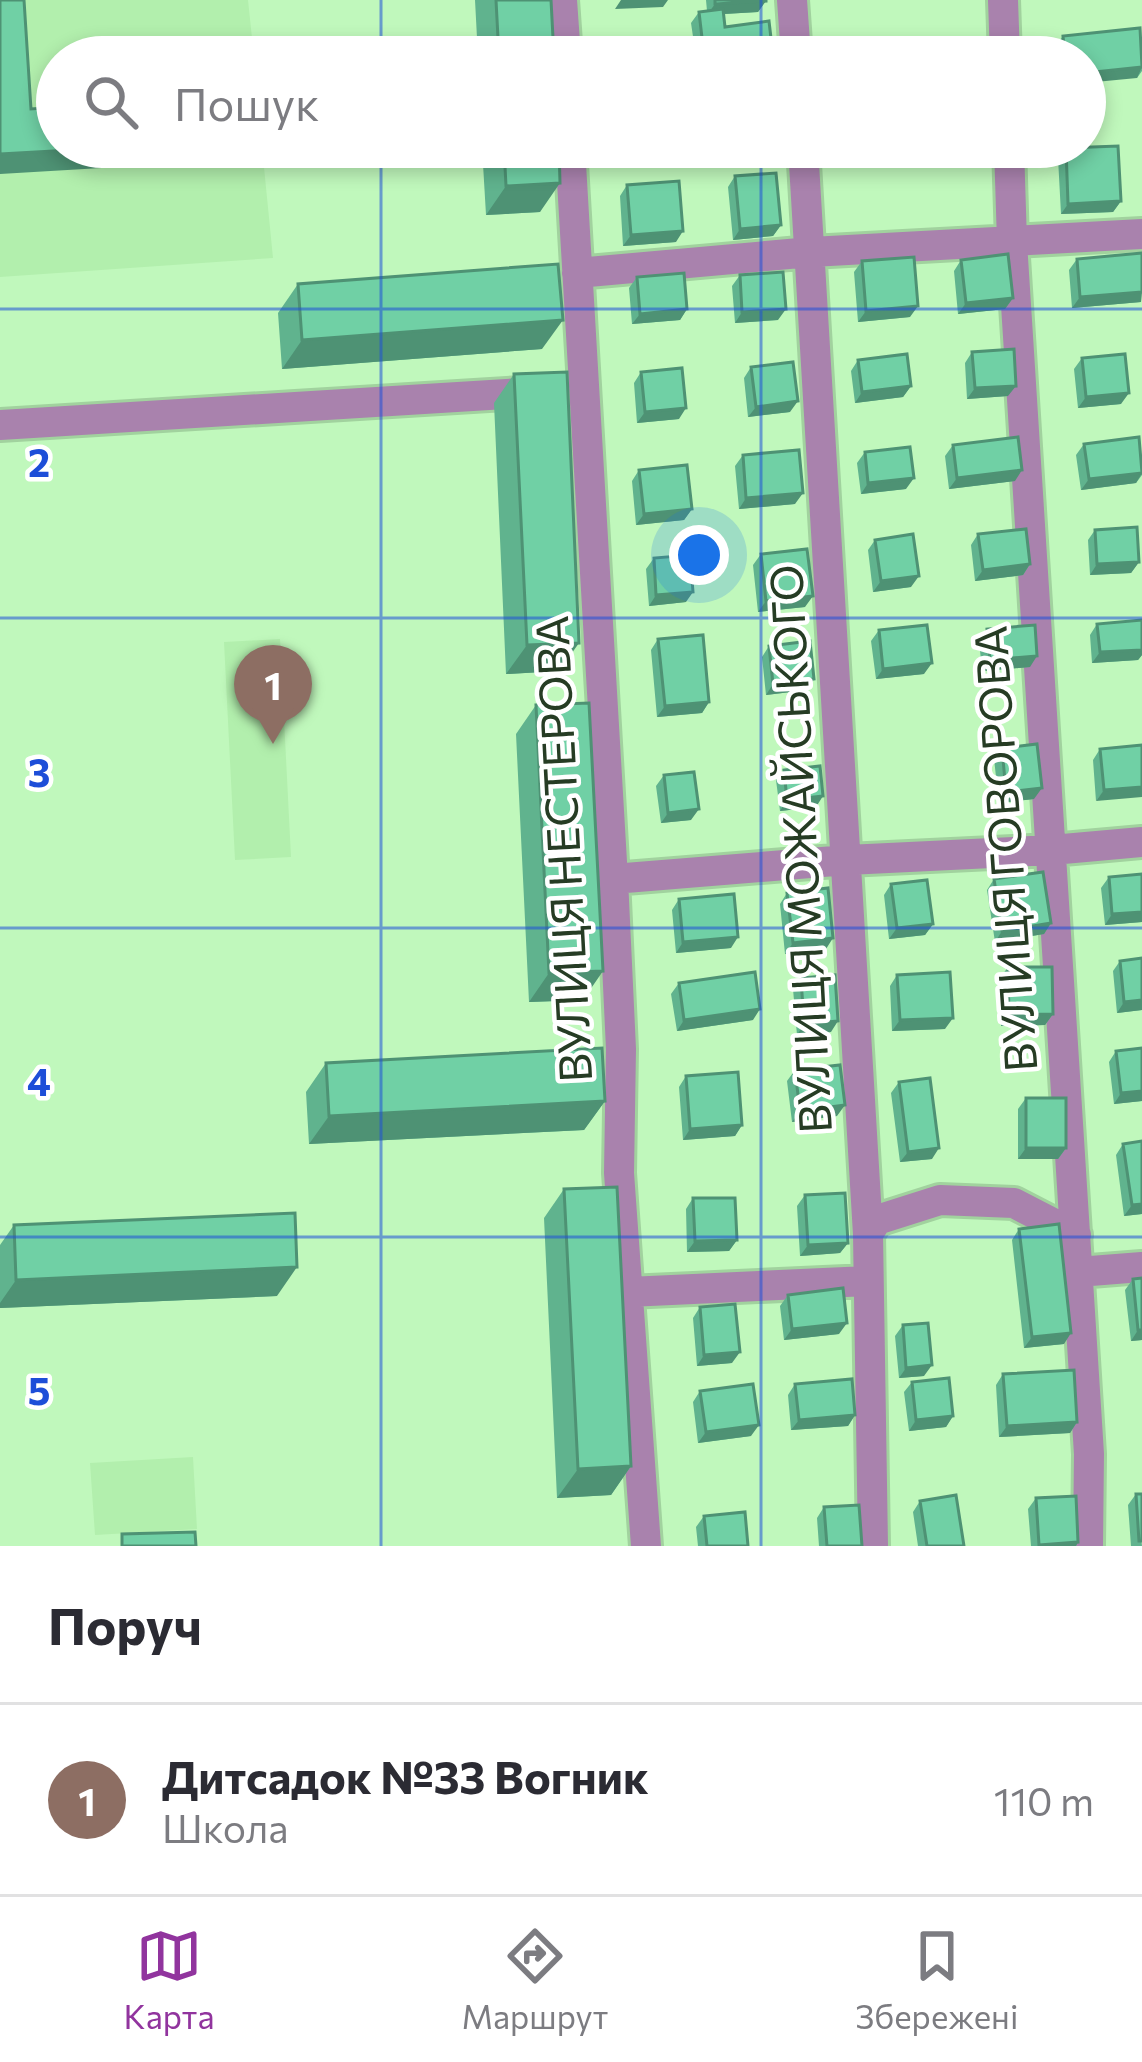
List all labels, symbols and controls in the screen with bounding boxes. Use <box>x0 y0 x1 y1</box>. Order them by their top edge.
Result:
search box <box>36 36 1106 168</box>
icon: search <box>78 69 144 135</box>
text: Пошук <box>174 75 319 130</box>
text: 2 <box>28 437 50 485</box>
your location <box>669 525 729 585</box>
street label: ВУЛИЦЯ МОЖАЙСЬКОГО <box>756 563 841 1135</box>
street label: ВУЛИЦЯ НЕСТЕРОВА <box>522 614 601 1084</box>
street label: ВУЛИЦЯ ГОВОРОВА <box>960 624 1047 1074</box>
pin: 1 <box>234 645 312 744</box>
text: 3 <box>28 747 50 795</box>
text: 4 <box>27 1056 51 1104</box>
text: 5 <box>28 1365 50 1413</box>
text: Поруч <box>48 1593 202 1656</box>
text: Дитсадок №33 Вогник <box>162 1748 649 1803</box>
text: 1 <box>78 1776 96 1824</box>
text: 110 m <box>994 1776 1094 1824</box>
text: Школа <box>162 1803 289 1851</box>
tab: Карта <box>124 1923 215 2036</box>
tab: Маршрут <box>462 1923 608 2036</box>
tab: Збережені <box>855 1923 1018 2036</box>

